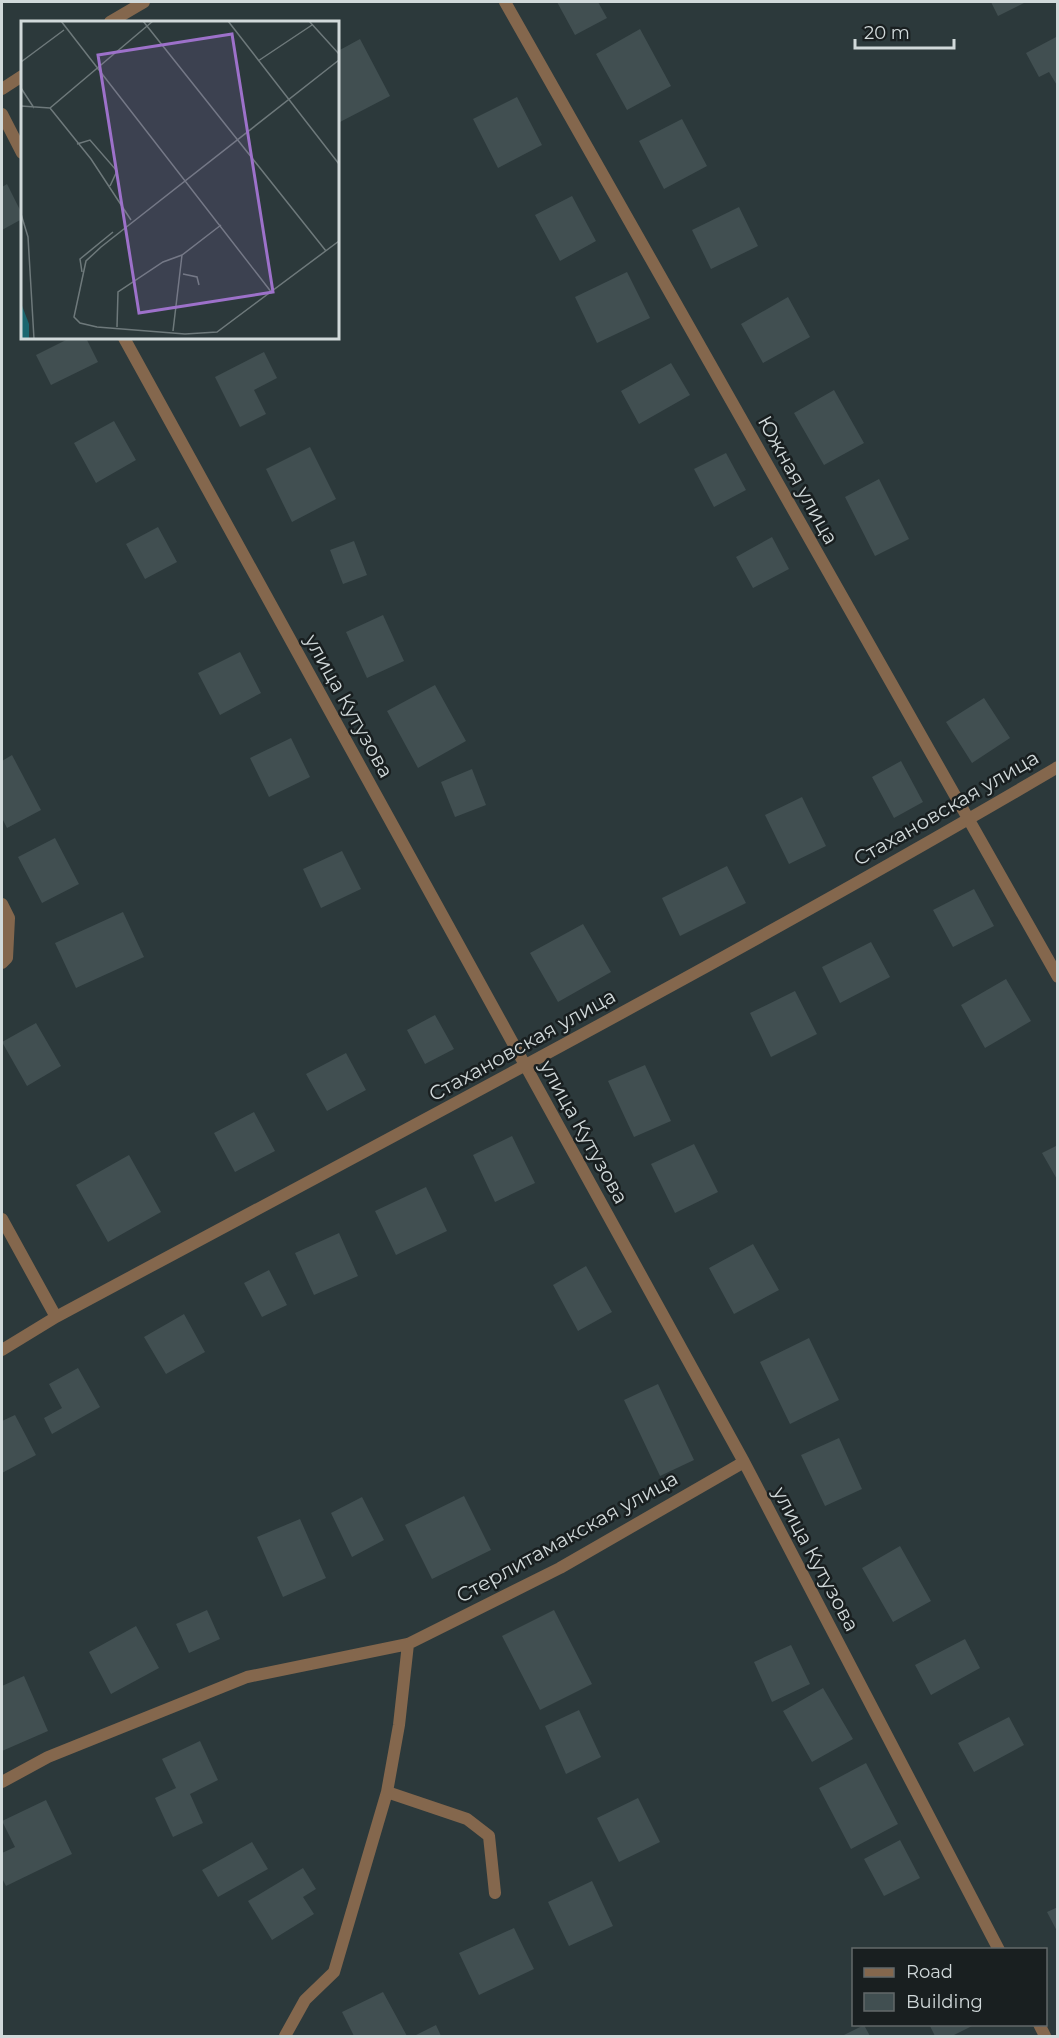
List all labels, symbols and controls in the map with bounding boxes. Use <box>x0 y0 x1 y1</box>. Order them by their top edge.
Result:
scale bar <box>855 12 954 50</box>
inset map <box>21 21 339 339</box>
text: 20 m <box>864 22 910 44</box>
street label: Южная улица <box>753 412 843 548</box>
street label: улица Кутузова <box>299 629 398 782</box>
street label: Стахановская улица <box>849 745 1043 871</box>
street label: Стахановская улица <box>425 984 619 1106</box>
street label: улица Кутузова <box>534 1055 633 1208</box>
street label: Стерлитамакская улица <box>452 1466 682 1608</box>
street label: улица Кутузова <box>767 1482 864 1635</box>
legend <box>852 1948 1047 2026</box>
text: Road <box>906 1961 953 1983</box>
text: Building <box>906 1991 983 2013</box>

